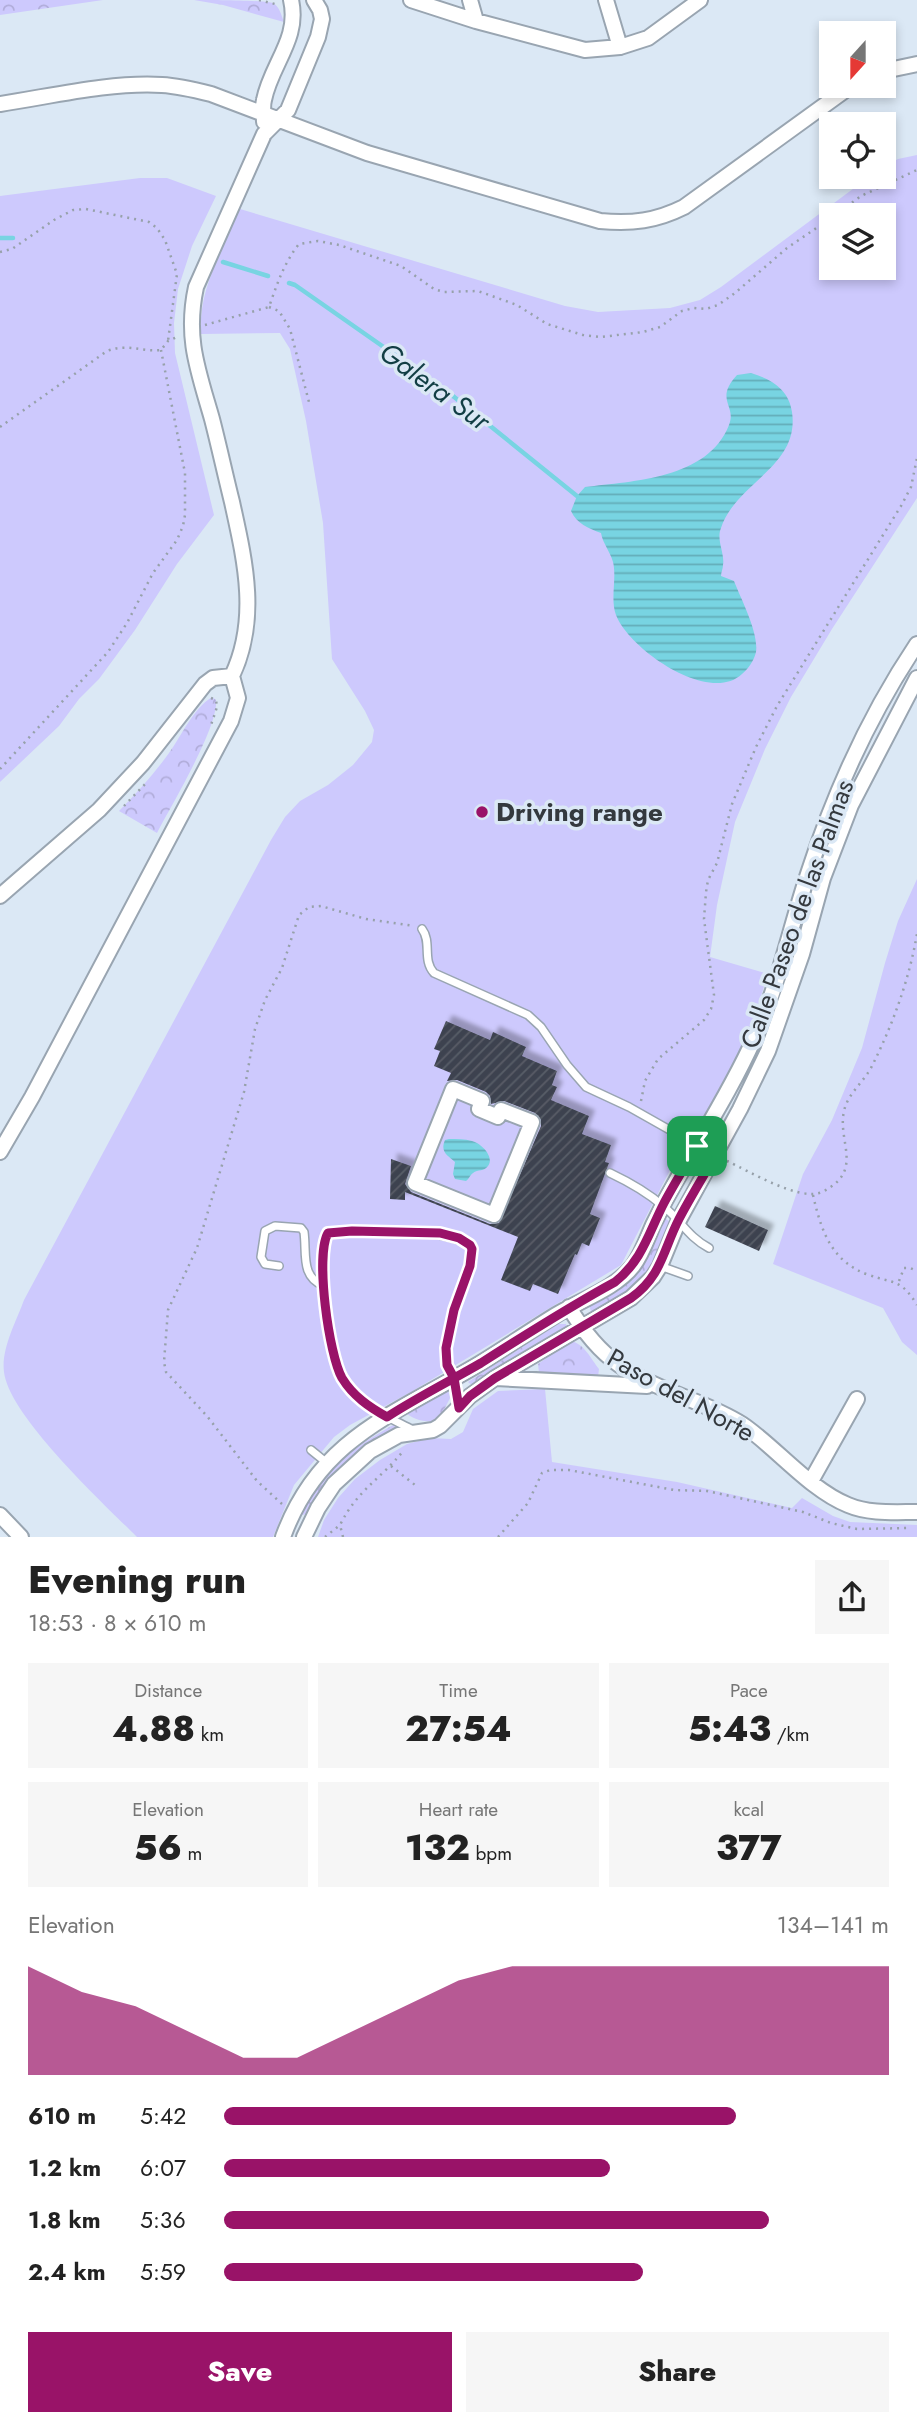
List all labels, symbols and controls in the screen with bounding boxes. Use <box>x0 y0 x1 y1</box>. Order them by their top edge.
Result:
north arrow <box>819 21 896 98</box>
map controls <box>819 21 896 280</box>
button: locate <box>819 112 896 189</box>
button: layers <box>819 203 896 280</box>
water label: Galera Sur <box>371 332 500 442</box>
street label: Calle Paseo de las Palmas <box>731 774 863 1054</box>
place label: Driving range <box>496 793 663 831</box>
marker: Driving range <box>474 804 490 820</box>
pin <box>667 1116 727 1176</box>
icon: arrive <box>678 1127 716 1165</box>
street label: Paso del Norte <box>600 1339 762 1451</box>
text: Evening run <box>28 1552 246 1607</box>
button: share <box>815 1560 889 1634</box>
text: 18:53 · 8 × 610 m <box>28 1606 206 1640</box>
text: Distance <box>134 1677 202 1704</box>
text: Time <box>439 1677 478 1704</box>
text: Pace <box>730 1677 768 1704</box>
text: 4.88 <box>112 1704 195 1754</box>
text: 27:54 <box>405 1704 512 1754</box>
text: 5:43 <box>688 1704 771 1754</box>
text: km <box>195 1721 224 1748</box>
text: /km <box>771 1721 810 1748</box>
text: Elevation <box>132 1796 204 1823</box>
text: Heart rate <box>419 1796 498 1823</box>
text: kcal <box>733 1796 764 1823</box>
text: 56 <box>134 1823 182 1873</box>
text: 132 <box>405 1823 470 1873</box>
text: 377 <box>716 1823 782 1873</box>
text: m <box>182 1840 202 1867</box>
text: bpm <box>470 1840 512 1867</box>
text: Elevation <box>28 1908 115 1942</box>
text: 134–141 m <box>777 1908 889 1942</box>
text: 610 m <box>28 2099 96 2133</box>
text: 5:42 <box>140 2099 186 2133</box>
text: 1.2 km <box>28 2151 101 2185</box>
text: 6:07 <box>140 2151 186 2185</box>
text: 1.8 km <box>28 2203 101 2237</box>
text: 5:36 <box>140 2203 186 2237</box>
text: 2.4 km <box>28 2255 106 2289</box>
text: 5:59 <box>140 2255 186 2289</box>
button: Save <box>28 2332 452 2412</box>
button: Share <box>466 2332 889 2412</box>

